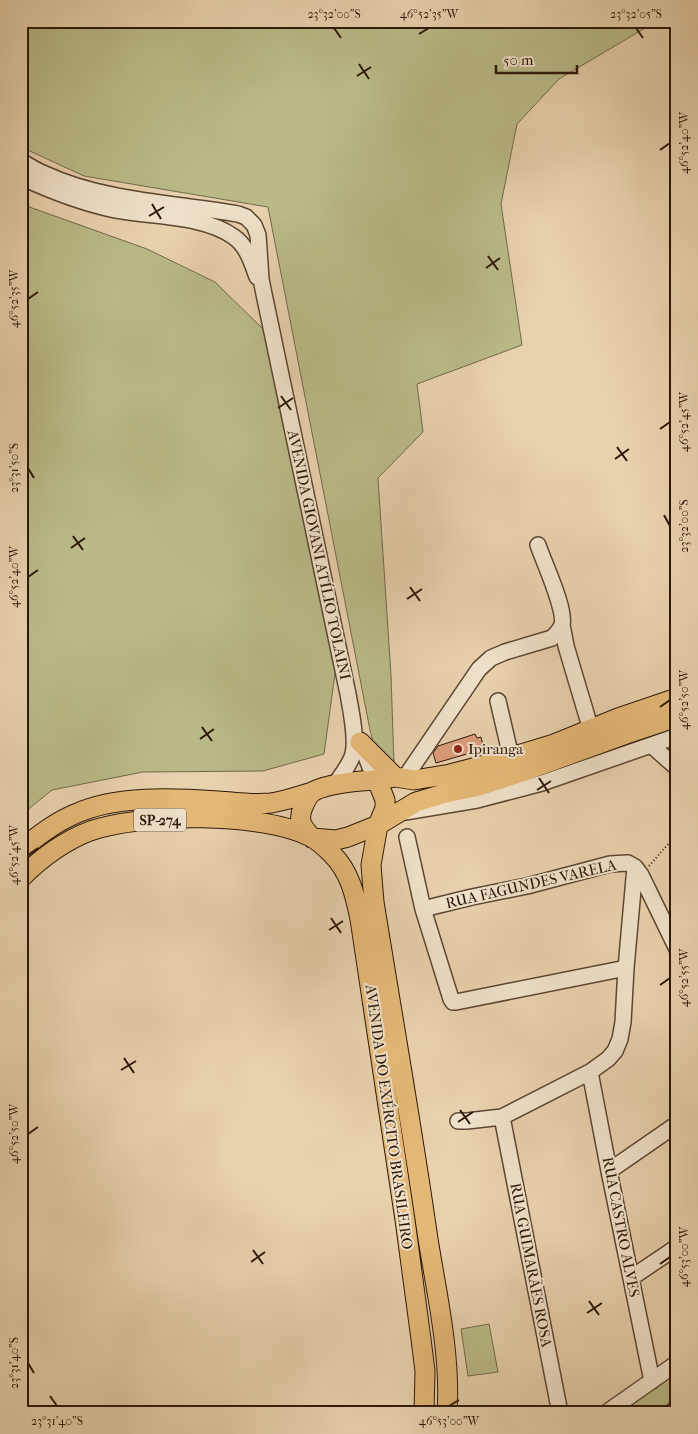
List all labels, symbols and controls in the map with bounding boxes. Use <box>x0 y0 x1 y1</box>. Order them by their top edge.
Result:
text: 23°32'00"S <box>307 7 361 21</box>
text: 46°52'35"W <box>400 7 459 21</box>
text: 23°32'05"S <box>610 7 662 21</box>
scale bar <box>496 42 577 74</box>
text: 50 m <box>503 51 534 69</box>
text: 46°52'40"W <box>677 111 691 174</box>
text: 46°52'35"W <box>7 269 21 328</box>
text: 46°52'45"W <box>677 391 691 452</box>
street label: AVENIDA GIOVANI ATÍLIO TOLAINI <box>283 427 354 682</box>
text: 23°31'50"S <box>7 443 21 493</box>
text: 23°32'00"S <box>677 499 691 553</box>
text: 46°52'40"W <box>7 545 21 608</box>
text: 46°52'50"W <box>677 669 691 730</box>
place label: Ipiranga <box>468 740 524 758</box>
marker: Ipiranga <box>452 743 464 755</box>
road number: SP-274 <box>134 808 186 832</box>
text: 46°52'45"W <box>7 824 21 885</box>
street label: RUA FAGUNDES VARELA <box>444 856 618 912</box>
text: 46°52'55"W <box>677 947 691 1007</box>
street label: AVENIDA DO EXÉRCITO BRASILEIRO <box>361 982 417 1251</box>
text: 46°52'50"W <box>7 1103 21 1164</box>
street label: RUA CASTRO ALVES <box>599 1155 643 1299</box>
street label: RUA GUIMARÃES ROSA <box>506 1181 556 1349</box>
text: 46°53'00"W <box>677 1226 691 1287</box>
text: 23°31'40"S <box>7 1337 21 1389</box>
text: 23°31'40"S <box>31 1414 83 1428</box>
text: 46°53'00"W <box>419 1414 480 1428</box>

